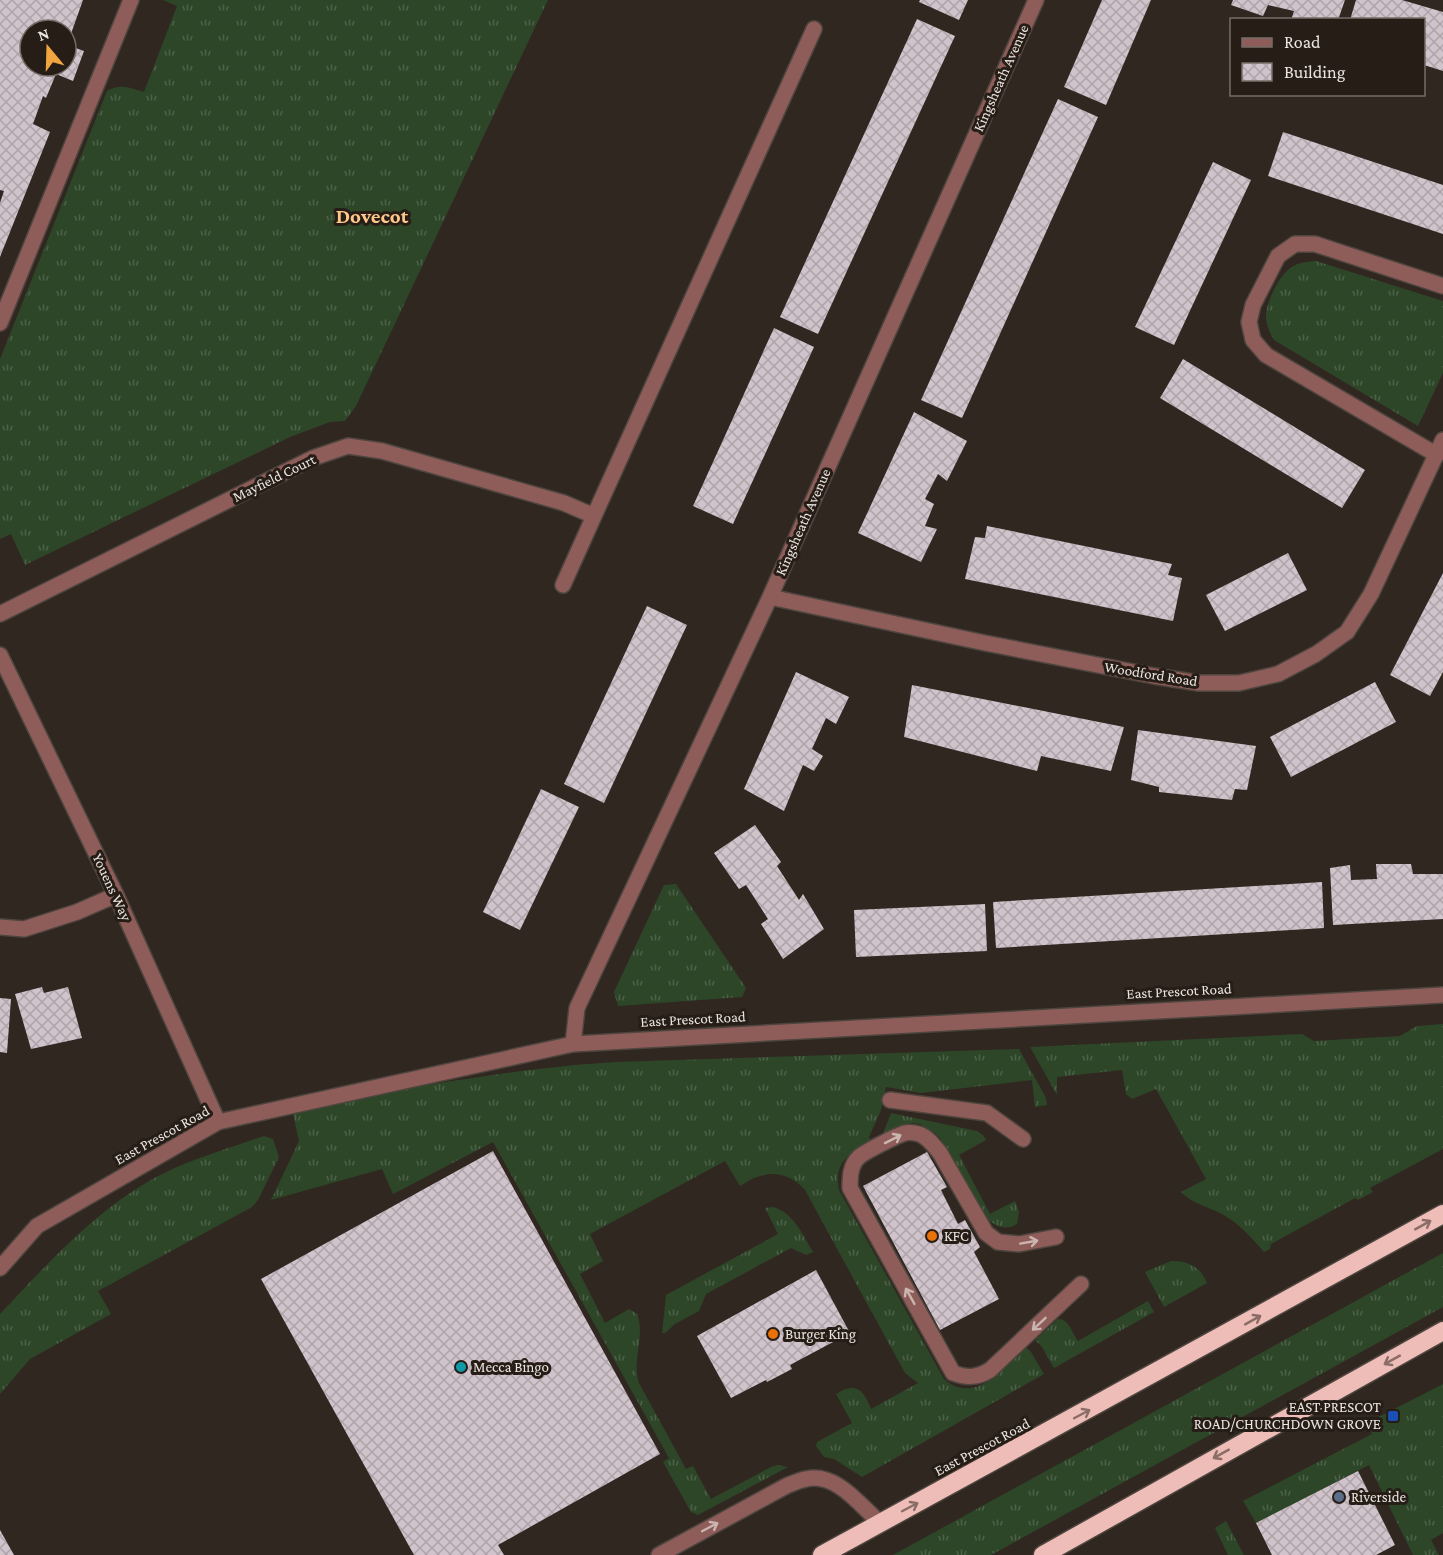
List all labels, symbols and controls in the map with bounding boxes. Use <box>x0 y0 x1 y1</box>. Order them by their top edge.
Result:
north arrow <box>18 18 78 78</box>
legend <box>1230 18 1425 96</box>
street label: Kingsheath Avenue <box>970 22 1033 134</box>
text: N <box>35 24 51 44</box>
text: Road <box>1284 32 1321 52</box>
text: Building <box>1284 62 1346 82</box>
district label: Dovecot <box>336 204 409 228</box>
street label: Mayfield Court <box>230 451 319 506</box>
street label: Kingsheath Avenue <box>772 466 835 578</box>
street label: Woodford Road <box>1103 659 1199 689</box>
street label: Youens Way <box>89 851 135 924</box>
street label: East Prescot Road <box>1126 980 1232 1002</box>
street label: East Prescot Road <box>640 1008 746 1030</box>
street label: East Prescot Road <box>112 1102 212 1168</box>
one-way arrow <box>884 1133 902 1145</box>
one-way arrow <box>1414 1219 1431 1231</box>
place label: KFC <box>944 1228 969 1244</box>
marker: KFC <box>925 1229 939 1243</box>
one-way arrow <box>1019 1236 1038 1247</box>
one-way arrow <box>904 1288 916 1305</box>
one-way arrow <box>1243 1314 1261 1325</box>
one-way arrow <box>1031 1317 1046 1331</box>
place label: Burger King <box>785 1326 856 1343</box>
marker: Burger King <box>766 1327 780 1341</box>
one-way arrow <box>1384 1354 1401 1366</box>
place label: Mecca Bingo <box>473 1359 549 1376</box>
marker: Mecca Bingo <box>454 1360 468 1374</box>
place label: EAST PRESCOT ROAD/CHURCHDOWN GROVE <box>1194 1399 1381 1432</box>
one-way arrow <box>1072 1408 1090 1419</box>
marker: EAST PRESCOT ROAD/CHURCHDOWN GROVE <box>1386 1409 1400 1423</box>
street label: East Prescot Road <box>932 1415 1032 1479</box>
one-way arrow <box>1213 1449 1231 1460</box>
place label: Riverside <box>1351 1489 1407 1505</box>
marker: Riverside <box>1332 1490 1346 1504</box>
one-way arrow <box>901 1500 918 1512</box>
one-way arrow <box>701 1521 718 1533</box>

